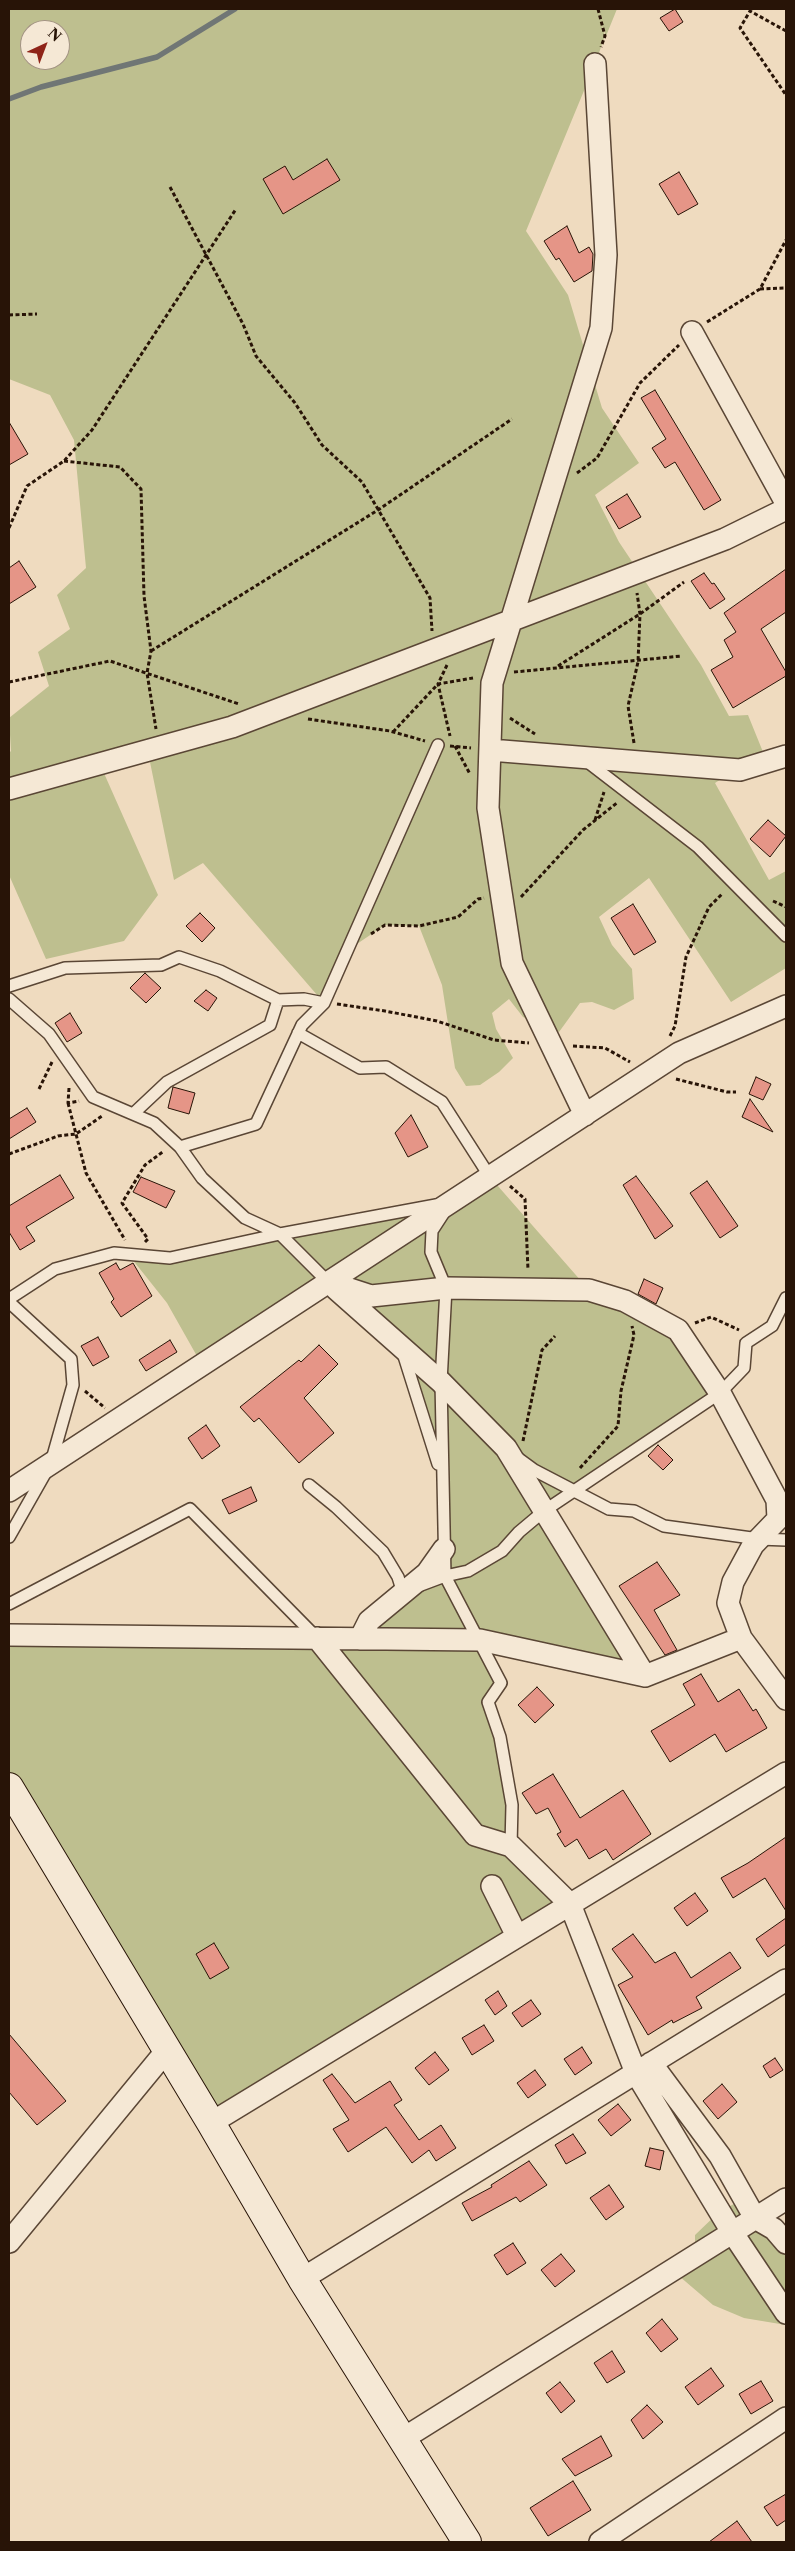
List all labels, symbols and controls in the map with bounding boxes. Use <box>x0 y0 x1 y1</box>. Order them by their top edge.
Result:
north arrow <box>20 20 70 70</box>
text: N <box>44 24 65 45</box>

